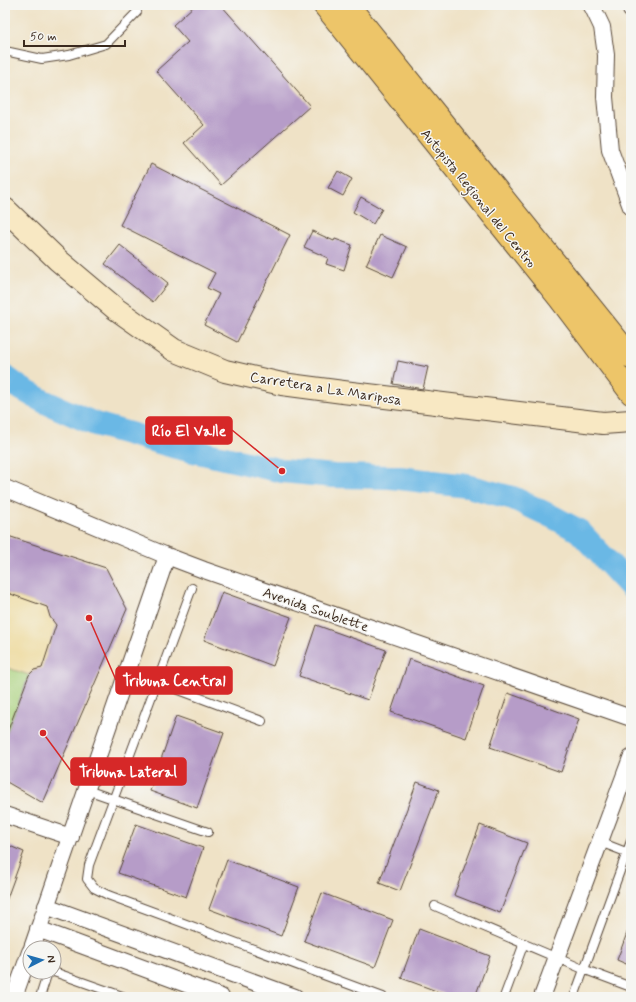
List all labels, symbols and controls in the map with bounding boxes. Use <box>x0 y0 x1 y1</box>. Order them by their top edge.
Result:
scale bar <box>24 22 125 48</box>
text: 50 m <box>30 29 57 45</box>
street label: Autopista Regional del Centro <box>415 125 540 273</box>
street label: Carretera a La Mariposa <box>249 368 403 410</box>
callout: Río El Valle <box>146 417 232 444</box>
text: Río El Valle <box>152 422 227 442</box>
street label: Avenida Soublette <box>260 583 371 637</box>
callout: Tribuna Central <box>116 667 232 694</box>
text: Tribuna Central <box>123 672 225 692</box>
callout: Tribuna Lateral <box>71 758 186 785</box>
text: Tribuna Lateral <box>79 763 177 783</box>
north arrow <box>22 940 62 980</box>
text: N <box>44 955 58 963</box>

